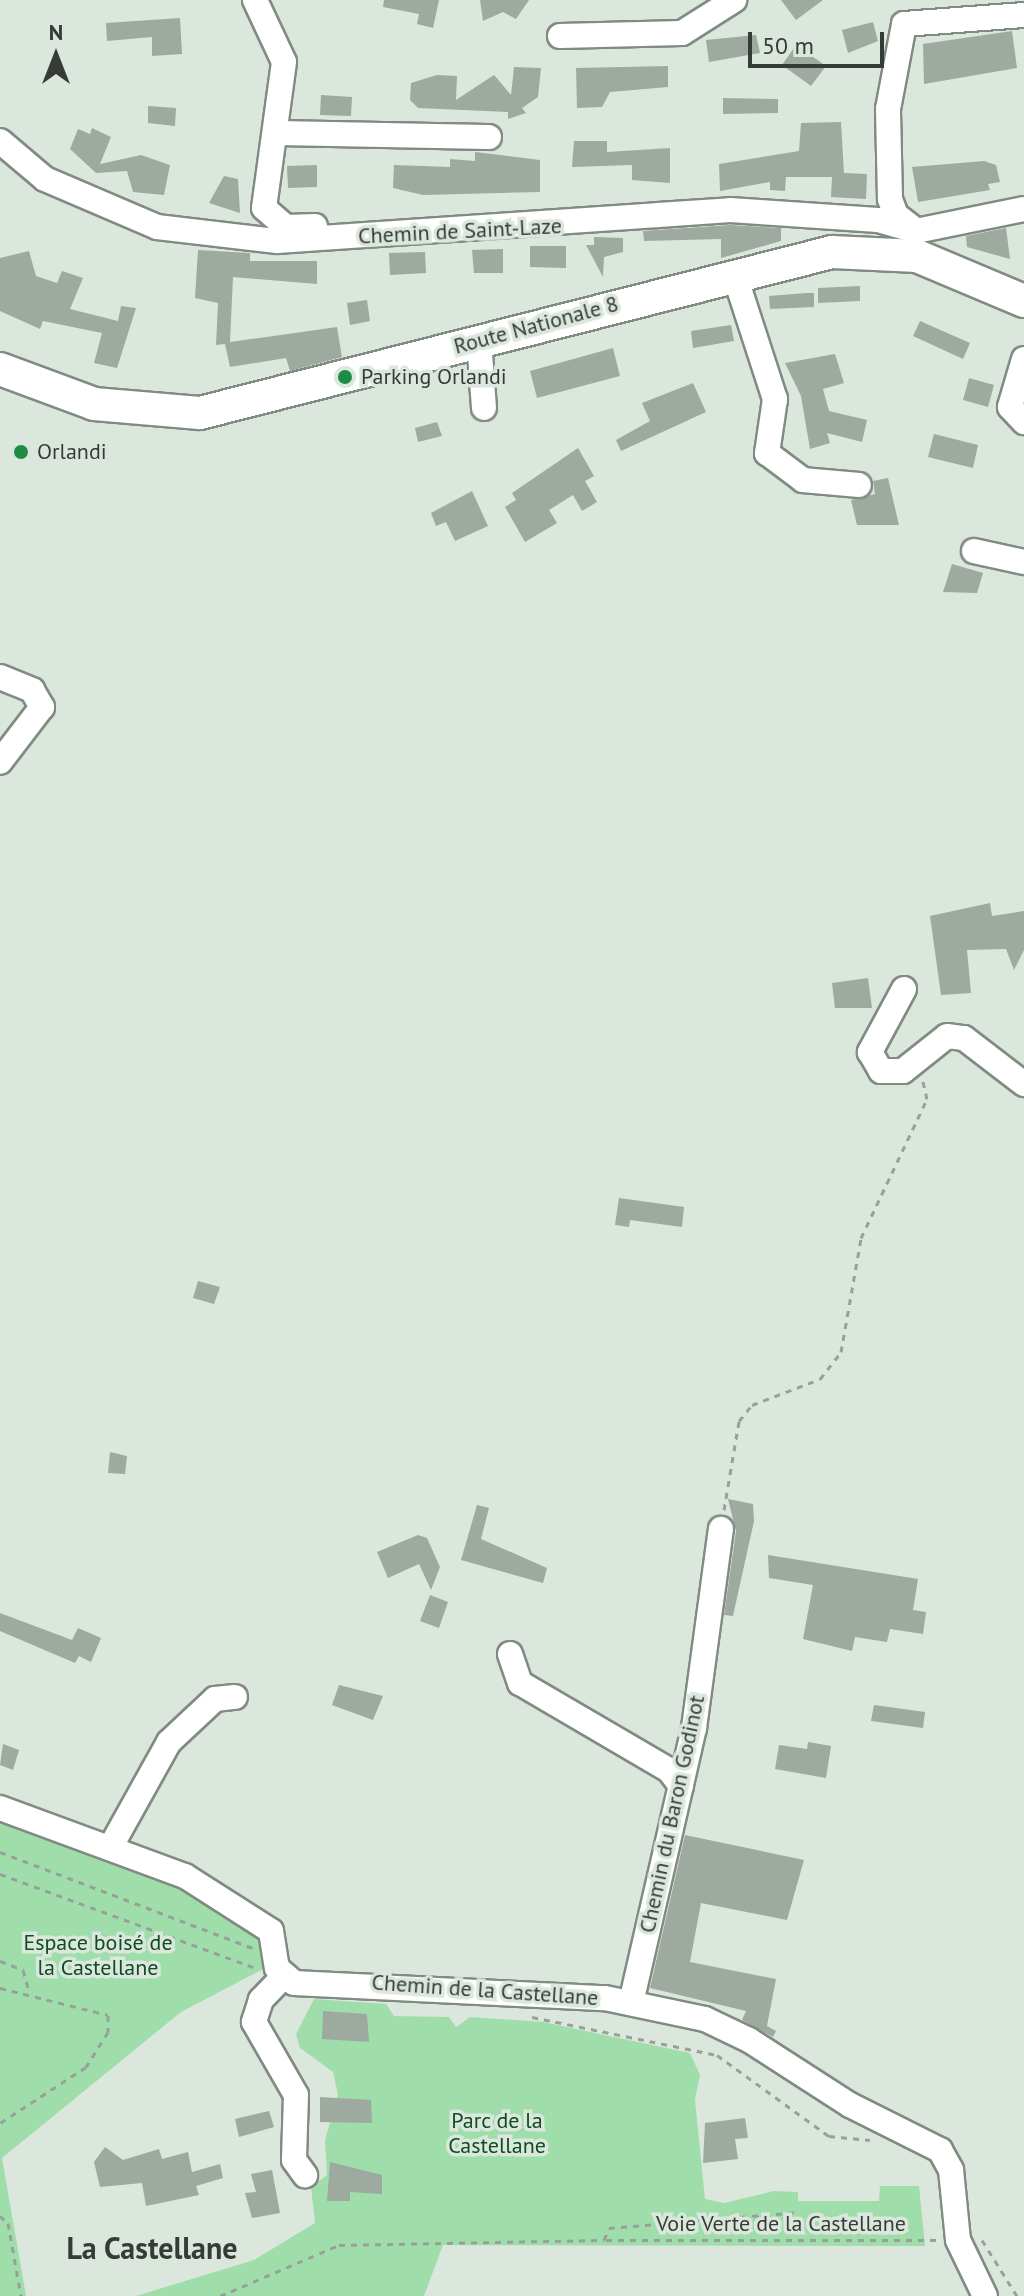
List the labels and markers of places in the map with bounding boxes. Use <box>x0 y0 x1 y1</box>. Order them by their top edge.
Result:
place label: Parking Orlandi <box>361 364 507 390</box>
marker: Parking Orlandi <box>336 368 354 386</box>
place label: Orlandi <box>37 439 107 465</box>
marker: Orlandi <box>12 443 30 461</box>

